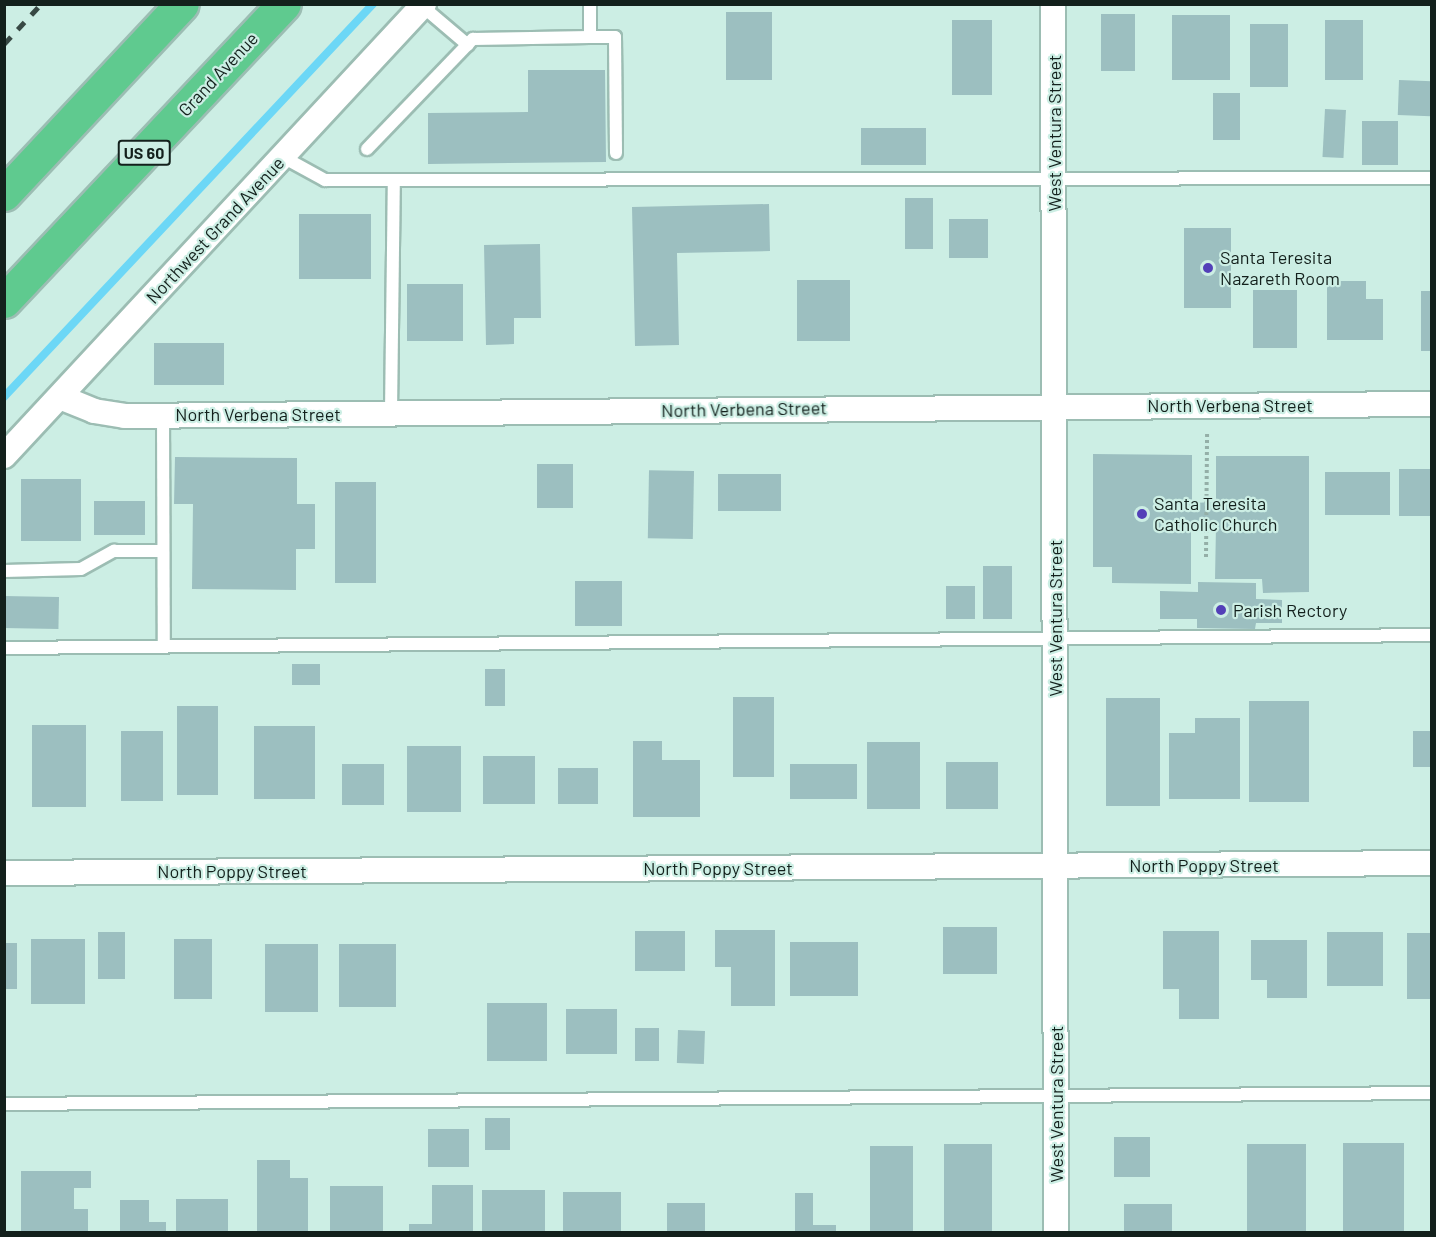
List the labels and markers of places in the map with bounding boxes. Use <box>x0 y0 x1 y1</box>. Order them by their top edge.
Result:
place label: Santa Teresita Nazareth Room <box>1220 247 1340 290</box>
marker: Santa Teresita Nazareth Room <box>1201 261 1215 275</box>
place label: Santa Teresita Catholic Church <box>1154 493 1277 536</box>
marker: Santa Teresita Catholic Church <box>1135 507 1149 521</box>
place label: Parish Rectory <box>1233 599 1347 621</box>
marker: Parish Rectory <box>1214 603 1228 617</box>

